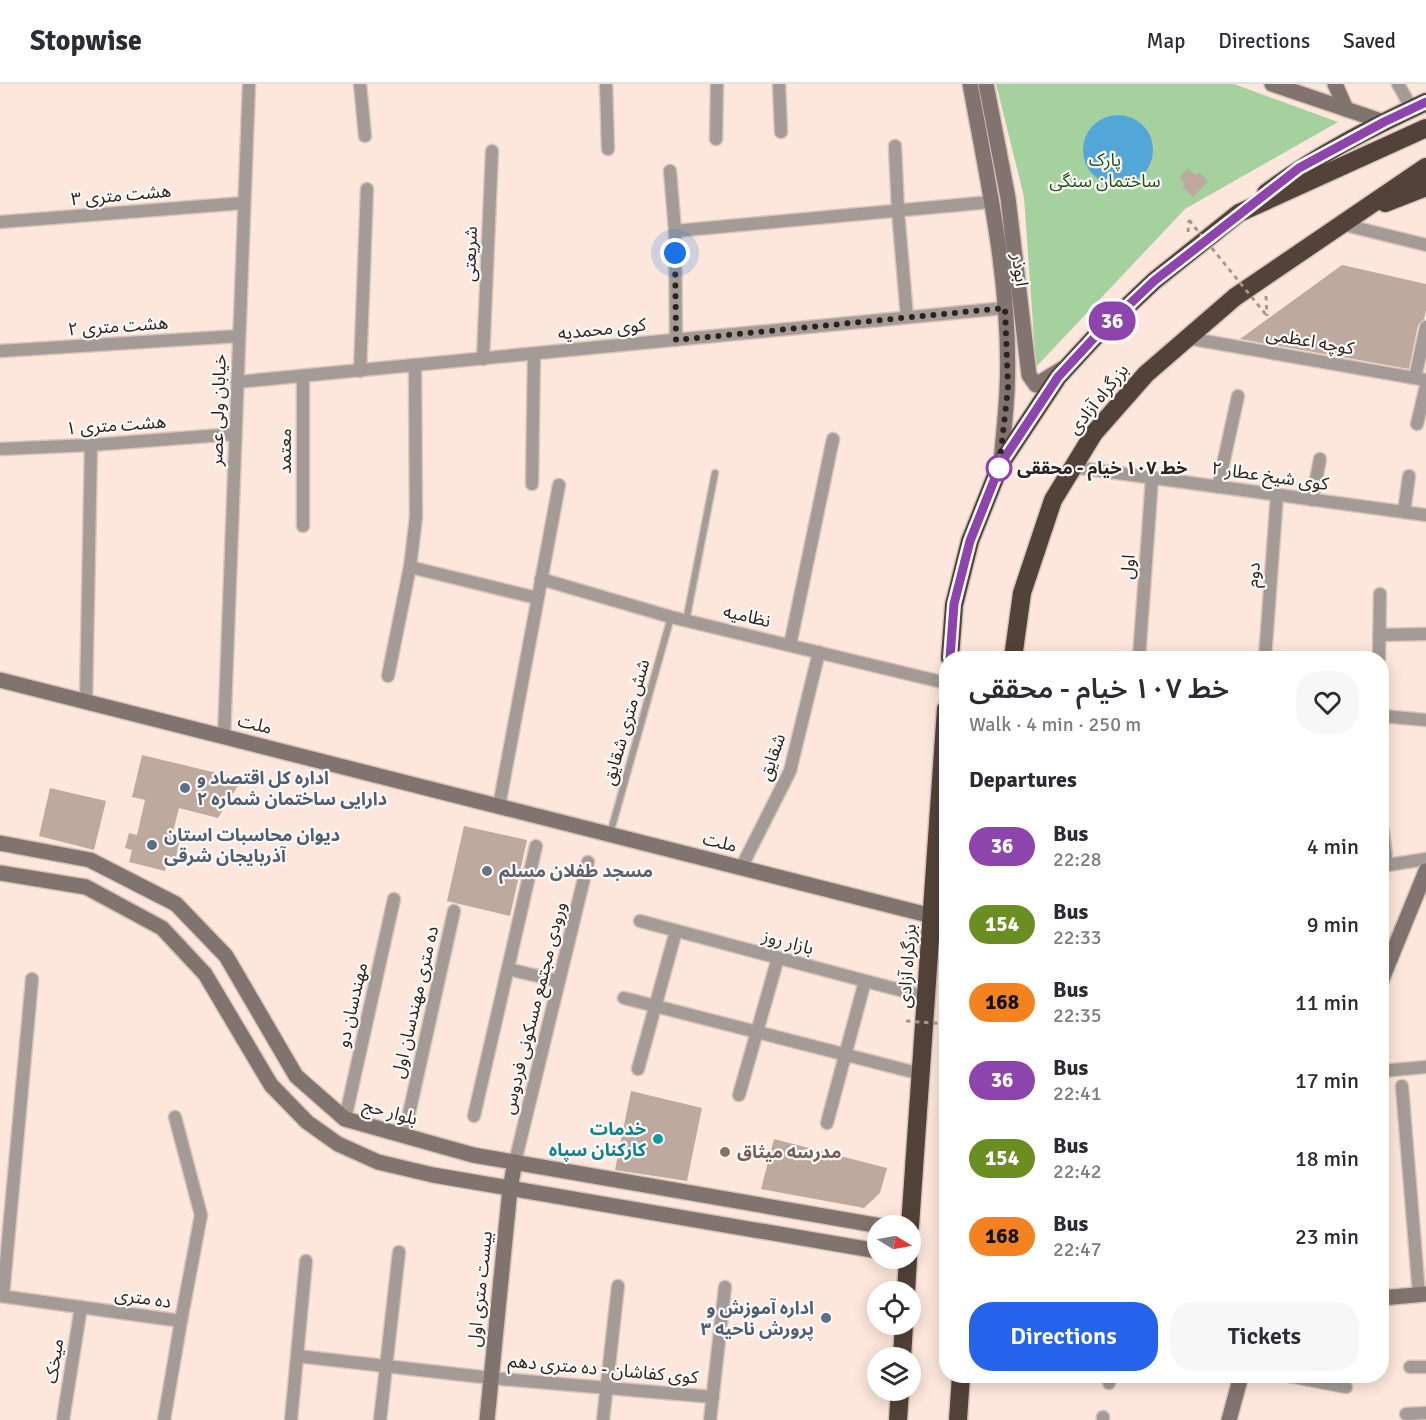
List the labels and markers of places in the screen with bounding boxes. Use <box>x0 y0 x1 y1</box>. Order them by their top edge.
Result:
marker: خط ۱۰۷ خیام - محققی <box>986 455 1012 481</box>
place label: خط ۱۰۷ خیام - محققی <box>1017 457 1187 481</box>
place label: اداره کل اقتصاد و دارایی ساختمان شماره ۲ <box>197 767 387 810</box>
marker: اداره کل اقتصاد و دارایی ساختمان شماره ۲ <box>178 781 192 795</box>
place label: دیوان محاسبات استان آذربایجان شرقی <box>164 824 340 867</box>
marker: دیوان محاسبات استان آذربایجان شرقی <box>145 838 159 852</box>
place label: مسجد طفلان مسلم <box>499 860 653 884</box>
marker: مسجد طفلان مسلم <box>480 864 494 878</box>
place label: خدمات کارکنان سپاه <box>549 1118 647 1162</box>
marker: خدمات کارکنان سپاه <box>651 1132 665 1146</box>
place label: مدرسه میثاق <box>737 1141 842 1163</box>
marker: مدرسه میثاق <box>718 1145 732 1159</box>
place label: اداره آموزش و پرورش ناحیه ۳ <box>701 1297 814 1341</box>
marker: اداره آموزش و پرورش ناحیه ۳ <box>819 1311 833 1325</box>

